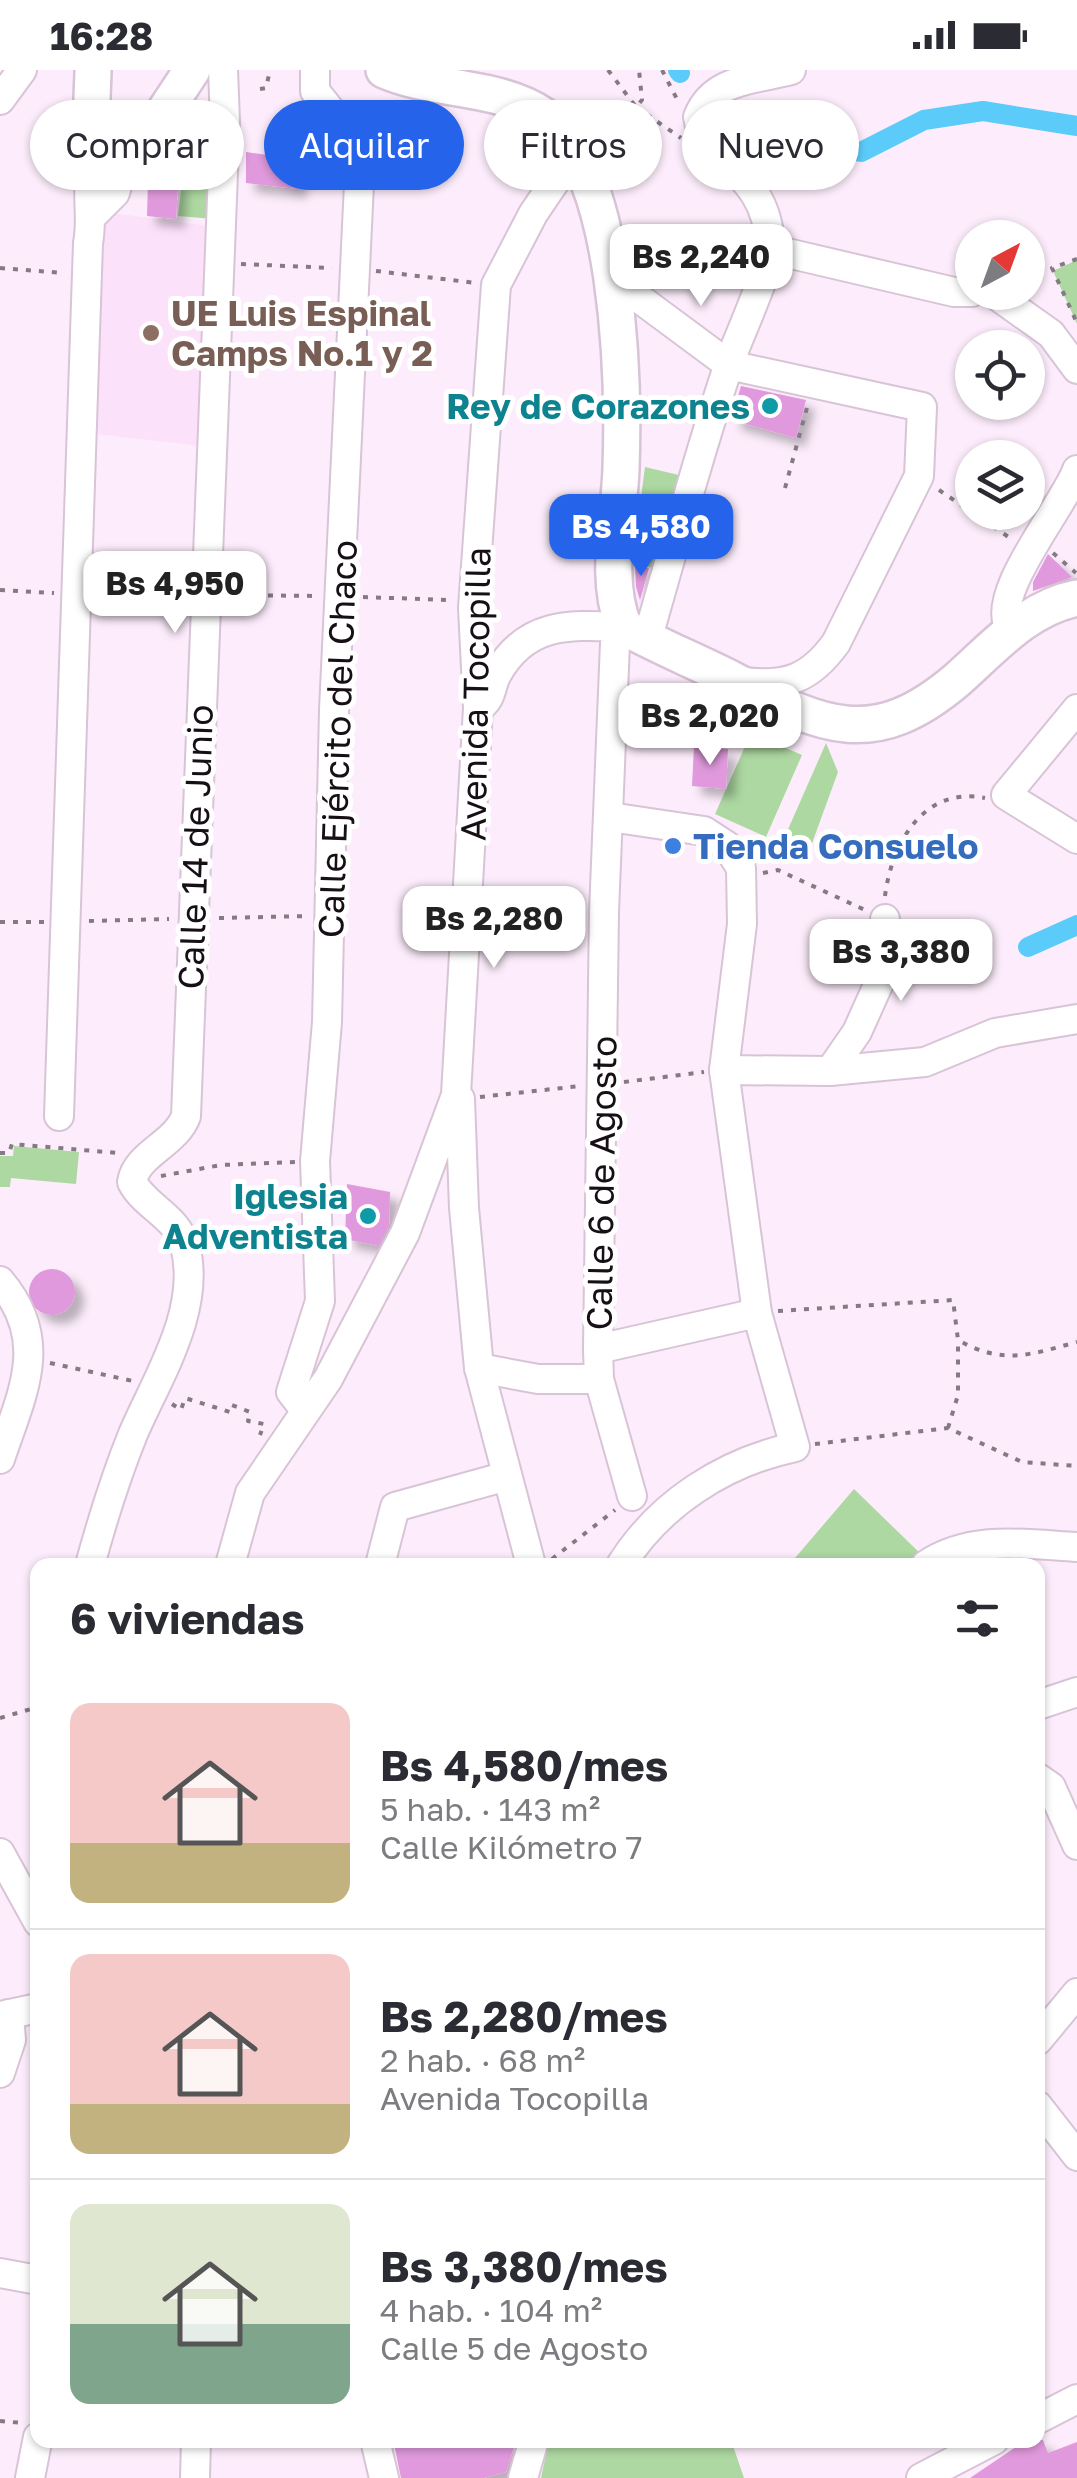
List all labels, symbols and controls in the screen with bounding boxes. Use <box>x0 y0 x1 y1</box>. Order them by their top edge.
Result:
text: 16:28 <box>50 13 153 58</box>
chip: Comprar <box>30 100 244 190</box>
chip: Alquilar <box>264 100 464 190</box>
chip: Filtros <box>484 100 662 190</box>
chip: Nuevo <box>682 100 859 190</box>
north arrow <box>955 220 1045 310</box>
map controls <box>955 220 1045 530</box>
pin: Bs 2,240 <box>598 224 804 309</box>
text: Bs 2,240 <box>632 237 770 275</box>
place label: UE Luis Espinal Camps No.1 y 2 <box>171 292 433 374</box>
marker: UE Luis Espinal Camps No.1 y 2 <box>140 322 162 344</box>
button: locate <box>955 330 1045 420</box>
place label: Rey de Corazones <box>446 385 750 427</box>
marker: Rey de Corazones <box>759 395 781 417</box>
button: layers <box>955 440 1045 530</box>
pin: Bs 4,580 <box>538 494 744 579</box>
text: Bs 4,580 <box>571 507 711 545</box>
street label: Calle Ejército del Chaco <box>309 539 365 939</box>
street label: Avenida Tocopilla <box>451 547 499 841</box>
pin: Bs 4,950 <box>72 551 278 636</box>
text: Bs 4,950 <box>105 564 245 602</box>
pin: Bs 2,020 <box>607 683 813 768</box>
text: Bs 2,020 <box>640 696 780 734</box>
street label: Calle 14 de Junio <box>169 704 221 990</box>
place label: Tienda Consuelo <box>693 825 978 867</box>
marker: Tienda Consuelo <box>662 835 684 857</box>
pin: Bs 2,280 <box>391 886 597 971</box>
text: Bs 2,280 <box>424 899 564 937</box>
pin: Bs 3,380 <box>798 919 1004 1004</box>
text: Bs 3,380 <box>831 932 971 970</box>
street label: Calle 6 de Agosto <box>577 1035 625 1331</box>
place label: Iglesia Adventista <box>163 1175 348 1257</box>
marker: Iglesia Adventista <box>357 1205 379 1227</box>
icon: filters <box>950 1591 1005 1646</box>
text: 6 viviendas <box>70 1593 305 1643</box>
text: Bs 4,580/mes <box>380 1740 668 1790</box>
icon: home <box>150 1743 270 1863</box>
text: 5 hab. · 143 m² <box>380 1790 600 1828</box>
text: Calle Kilómetro 7 <box>380 1828 642 1866</box>
text: Bs 2,280/mes <box>380 1991 668 2041</box>
icon: home <box>150 1994 270 2114</box>
text: 2 hab. · 68 m² <box>380 2041 585 2079</box>
text: Avenida Tocopilla <box>380 2079 649 2117</box>
text: Bs 3,380/mes <box>380 2241 668 2291</box>
icon: home <box>150 2244 270 2364</box>
text: 4 hab. · 104 m² <box>380 2291 602 2329</box>
text: Calle 5 de Agosto <box>380 2329 648 2367</box>

